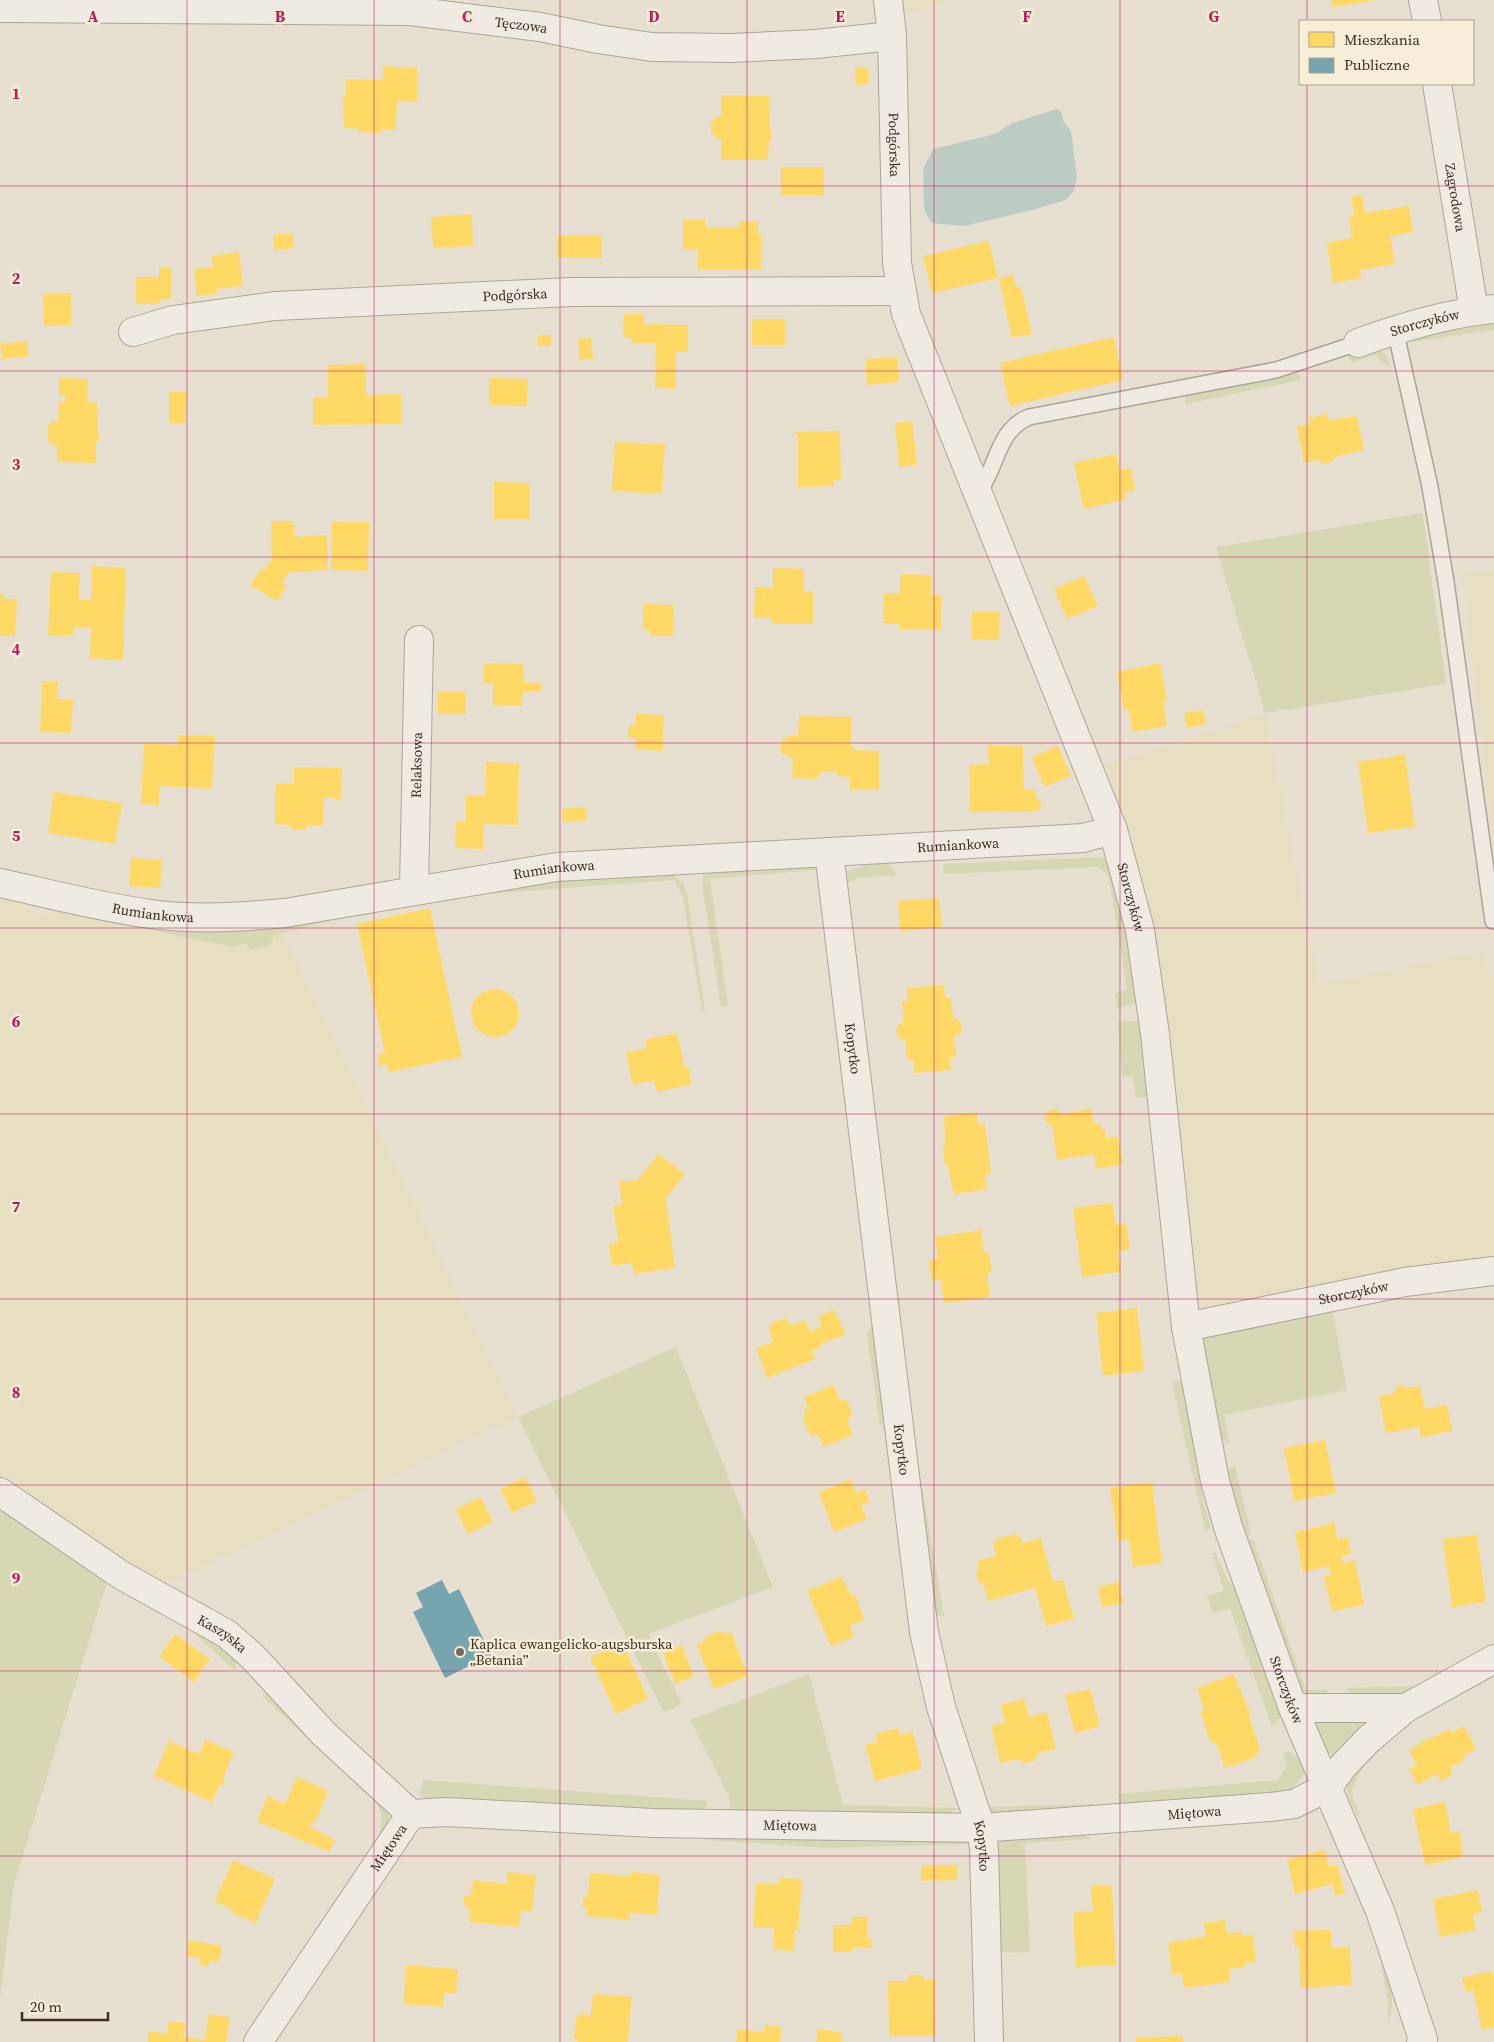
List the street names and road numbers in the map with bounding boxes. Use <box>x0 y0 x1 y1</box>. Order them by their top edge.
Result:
street label: Tęczowa <box>494 12 550 39</box>
street label: Podgórska <box>884 112 905 178</box>
street label: Zagrodowa <box>1440 162 1471 234</box>
street label: Podgórska <box>482 283 549 306</box>
street label: Storczyków <box>1388 304 1462 341</box>
street label: Relaksowa <box>406 731 427 798</box>
street label: Rumiankowa <box>916 833 1000 857</box>
street label: Rumiankowa <box>512 855 596 884</box>
street label: Storczyków <box>1112 861 1150 935</box>
street label: Rumiankowa <box>110 898 195 927</box>
street label: Kopytko <box>840 1022 866 1076</box>
street label: Storczyków <box>1317 1276 1391 1310</box>
street label: Kopytko <box>889 1423 915 1477</box>
street label: Kaszyska <box>194 1610 252 1658</box>
street label: Storczyków <box>1265 1653 1309 1727</box>
street label: Miętowa <box>1167 1801 1223 1824</box>
street label: Miętowa <box>763 1815 818 1836</box>
street label: Kopytko <box>969 1817 995 1872</box>
street label: Miętowa <box>365 1819 412 1876</box>

